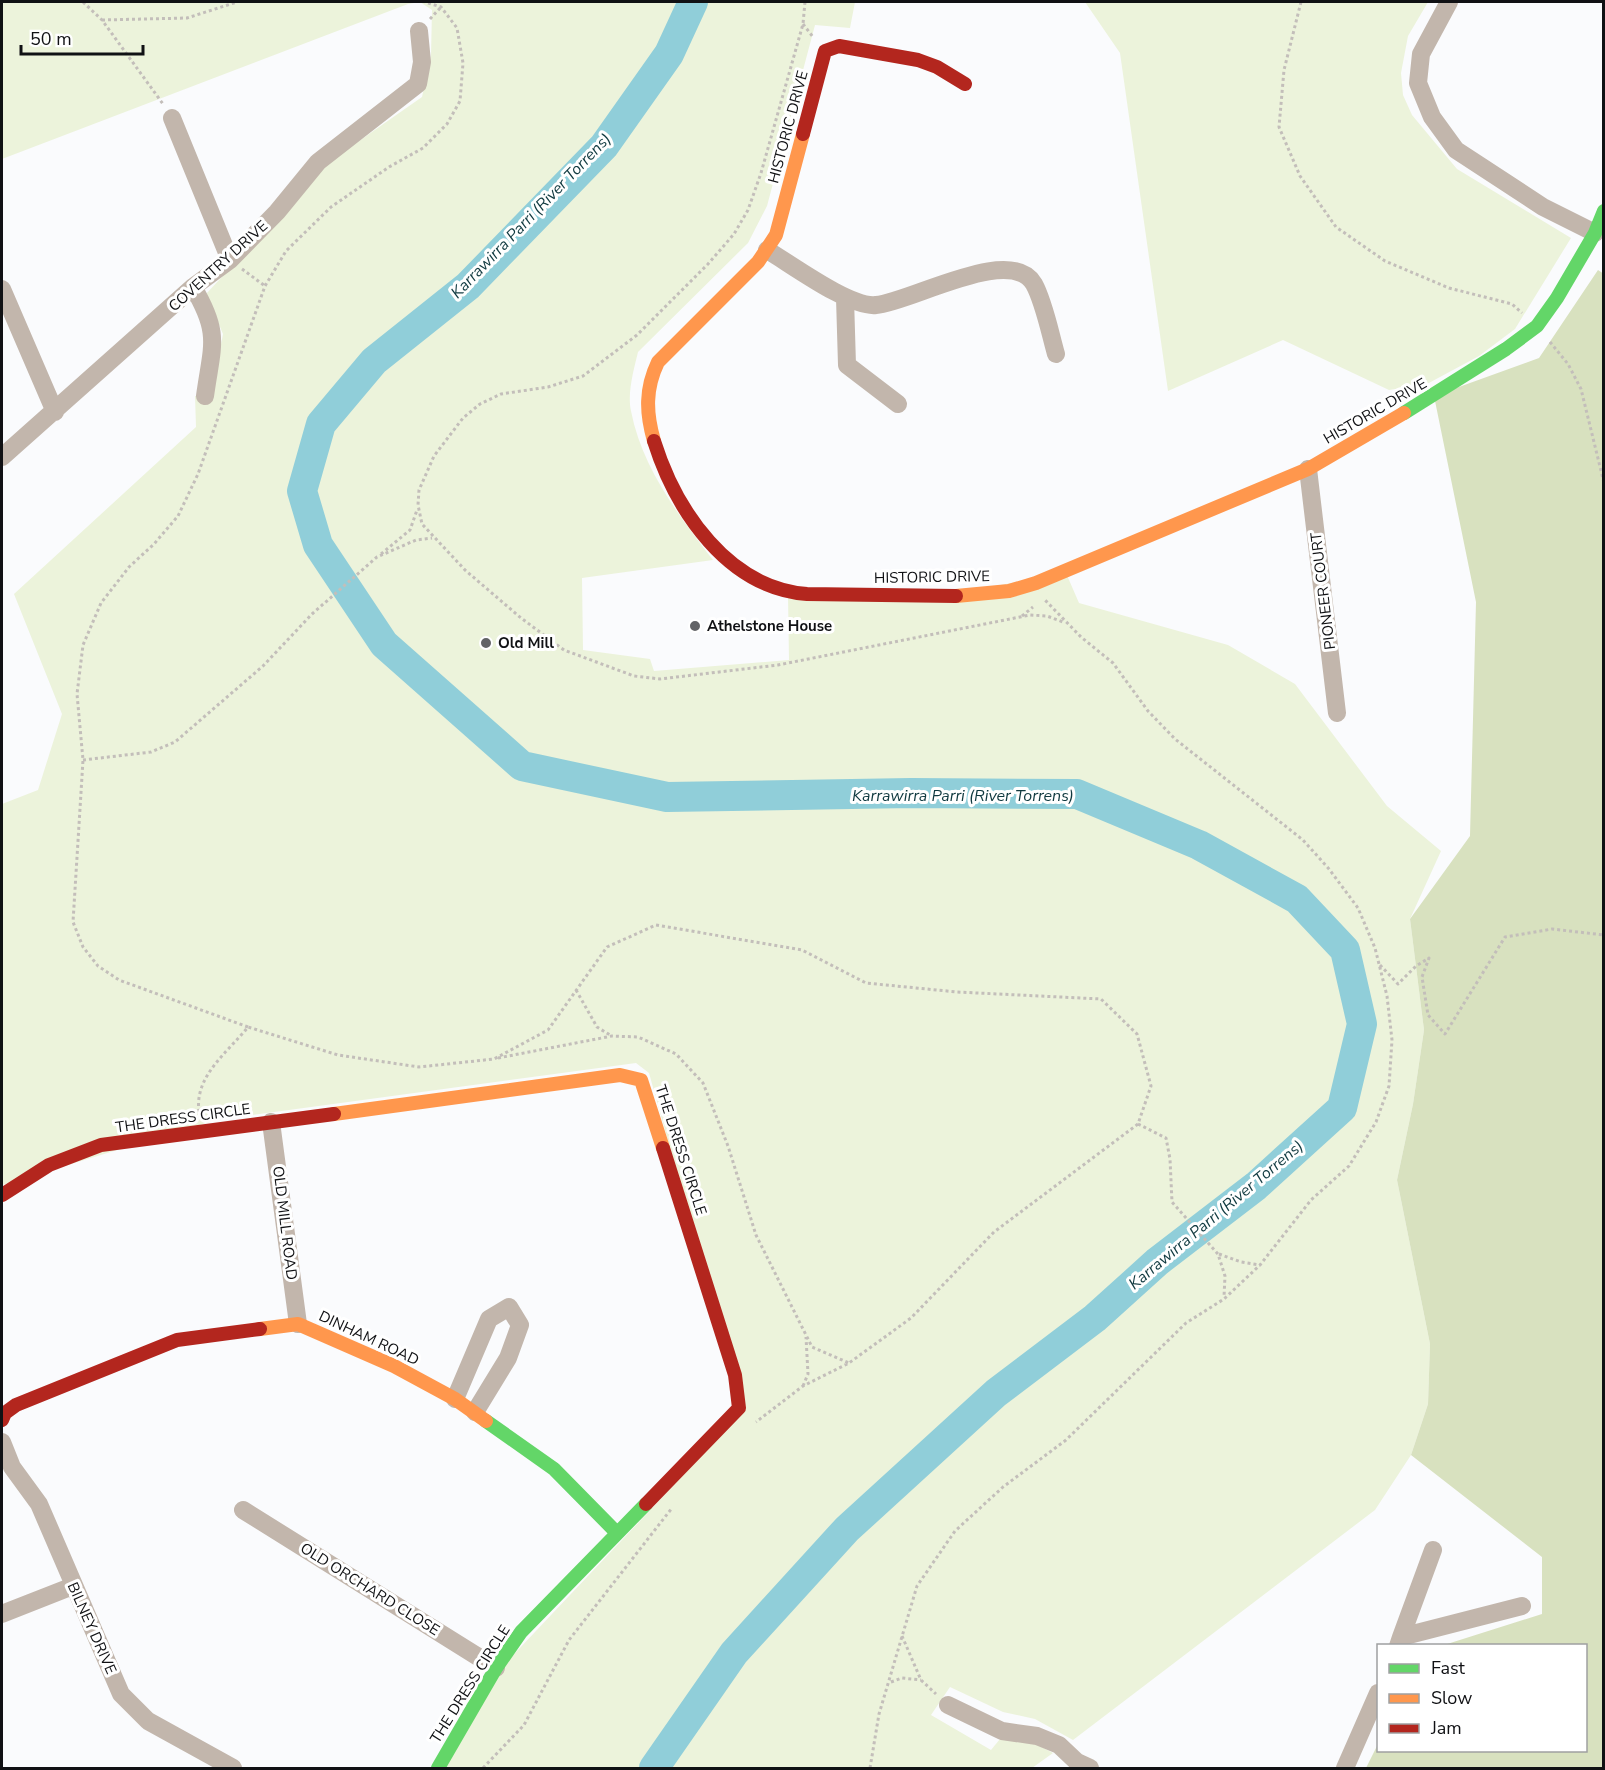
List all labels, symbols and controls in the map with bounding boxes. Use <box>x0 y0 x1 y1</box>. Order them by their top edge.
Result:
scale bar <box>21 18 142 56</box>
text: 50 m <box>30 27 72 51</box>
street label: HISTORIC DRIVE <box>763 68 813 186</box>
water label: Karrawirra Parri (River Torrens) <box>446 129 616 303</box>
street label: COVENTRY DRIVE <box>164 216 272 316</box>
street label: HISTORIC DRIVE <box>1320 373 1430 449</box>
street label: PIONEER COURT <box>1306 531 1340 651</box>
street label: HISTORIC DRIVE <box>874 566 990 588</box>
place label: Athelstone House <box>707 616 832 636</box>
marker: Athelstone House <box>688 619 702 633</box>
place label: Old Mill <box>498 633 554 653</box>
marker: Old Mill <box>479 636 493 650</box>
water label: Karrawirra Parri (River Torrens) <box>852 785 1074 807</box>
street label: THE DRESS CIRCLE <box>650 1082 712 1218</box>
street label: THE DRESS CIRCLE <box>114 1099 252 1137</box>
water label: Karrawirra Parri (River Torrens) <box>1124 1135 1308 1295</box>
street label: OLD MILL ROAD <box>268 1165 302 1281</box>
street label: DINHAM ROAD <box>316 1306 422 1370</box>
street label: OLD ORCHARD CLOSE <box>297 1538 443 1640</box>
street label: BILNEY DRIVE <box>63 1579 121 1677</box>
street label: THE DRESS CIRCLE <box>425 1621 515 1747</box>
legend <box>1377 1644 1587 1752</box>
text: Fast <box>1431 1656 1466 1680</box>
text: Slow <box>1431 1686 1472 1710</box>
text: Jam <box>1430 1716 1462 1740</box>

